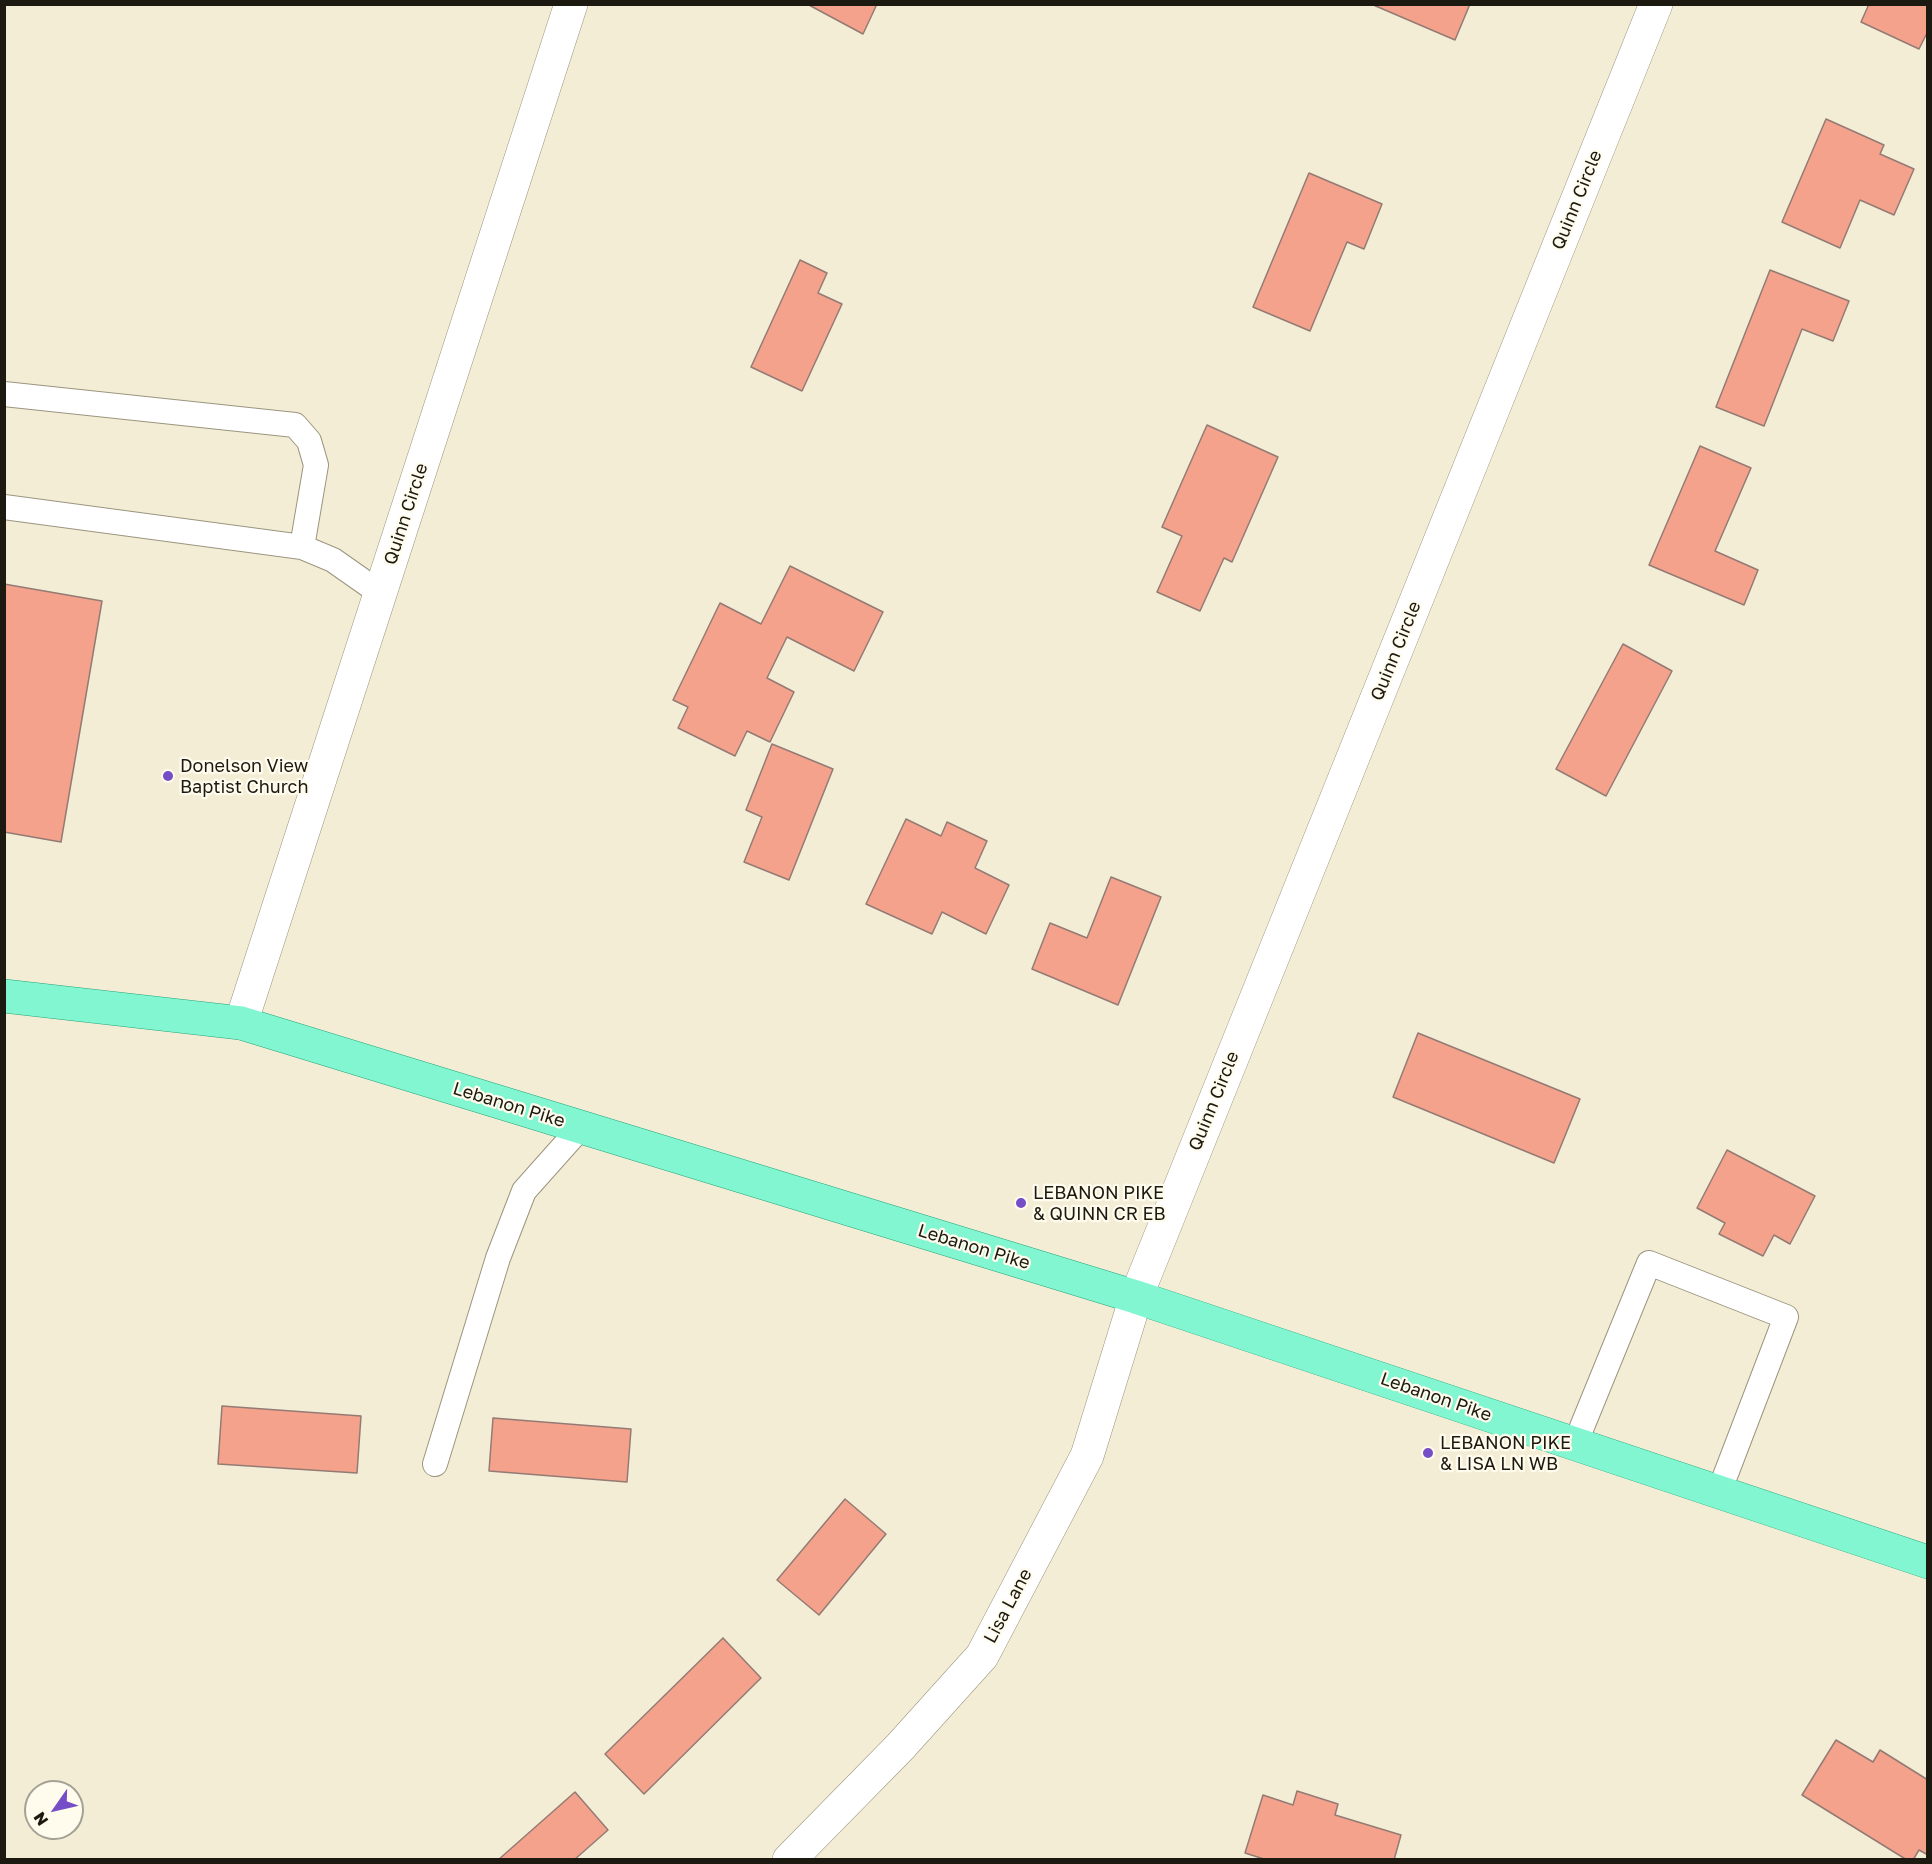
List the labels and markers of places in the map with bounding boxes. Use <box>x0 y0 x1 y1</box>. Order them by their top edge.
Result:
place label: Donelson View Baptist Church <box>180 755 308 798</box>
marker: Donelson View Baptist Church <box>161 769 175 783</box>
place label: LEBANON PIKE & QUINN CR EB <box>1033 1182 1166 1224</box>
marker: LEBANON PIKE & QUINN CR EB <box>1014 1196 1028 1210</box>
place label: LEBANON PIKE & LISA LN WB <box>1440 1432 1571 1474</box>
marker: LEBANON PIKE & LISA LN WB <box>1421 1446 1435 1460</box>

